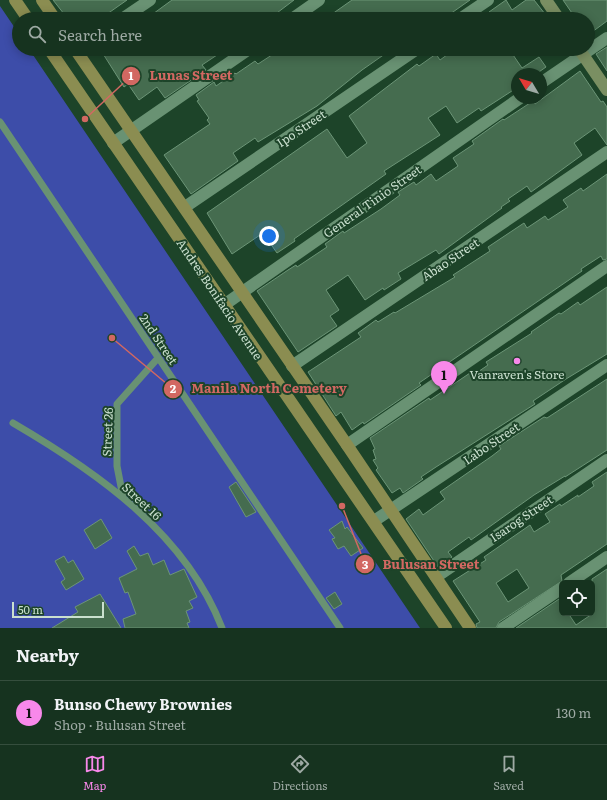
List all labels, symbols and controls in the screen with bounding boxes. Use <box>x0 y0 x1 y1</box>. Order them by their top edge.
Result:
search box <box>12 12 595 56</box>
icon: search <box>26 23 48 45</box>
text: Search here <box>58 23 142 46</box>
callout: Lunas Street <box>121 63 240 88</box>
text: Lunas Street <box>149 65 233 84</box>
text: 1 <box>129 66 134 84</box>
north arrow <box>511 68 547 104</box>
street label: Ipo Street <box>273 105 329 151</box>
street label: General Tinio Street <box>319 160 425 242</box>
your location <box>259 226 279 246</box>
street label: Abao Street <box>418 233 483 285</box>
street label: Andres Bonifacio Avenue <box>173 235 267 363</box>
street label: 2nd Street <box>135 310 183 368</box>
marker: Vanraven's Store <box>512 356 522 366</box>
pin: 1 <box>431 361 457 394</box>
place label: Vanraven's Store <box>469 365 565 383</box>
callout: Manila North Cemetery <box>163 376 355 401</box>
text: Manila North Cemetery <box>191 378 347 397</box>
text: 2 <box>170 379 177 397</box>
street label: Street 26 <box>97 407 117 457</box>
street label: Labo Street <box>459 417 523 469</box>
street label: Street 16 <box>118 478 166 524</box>
street label: Isarog Street <box>486 490 556 546</box>
callout: Bulusan Street <box>355 552 488 577</box>
text: Bulusan Street <box>383 554 480 573</box>
text: 3 <box>362 555 369 573</box>
map controls <box>559 580 595 616</box>
button: locate <box>559 580 595 616</box>
scale bar <box>12 600 104 619</box>
text: 50 m <box>18 601 43 617</box>
text: Nearby <box>16 642 79 667</box>
text: Bunso Chewy Brownies <box>54 692 232 715</box>
text: 1 <box>26 703 32 722</box>
text: 130 m <box>556 703 591 722</box>
text: Shop · Bulusan Street <box>54 715 186 734</box>
tab: Map <box>83 753 106 793</box>
tab: Directions <box>272 753 327 793</box>
tab: Saved <box>493 753 524 793</box>

